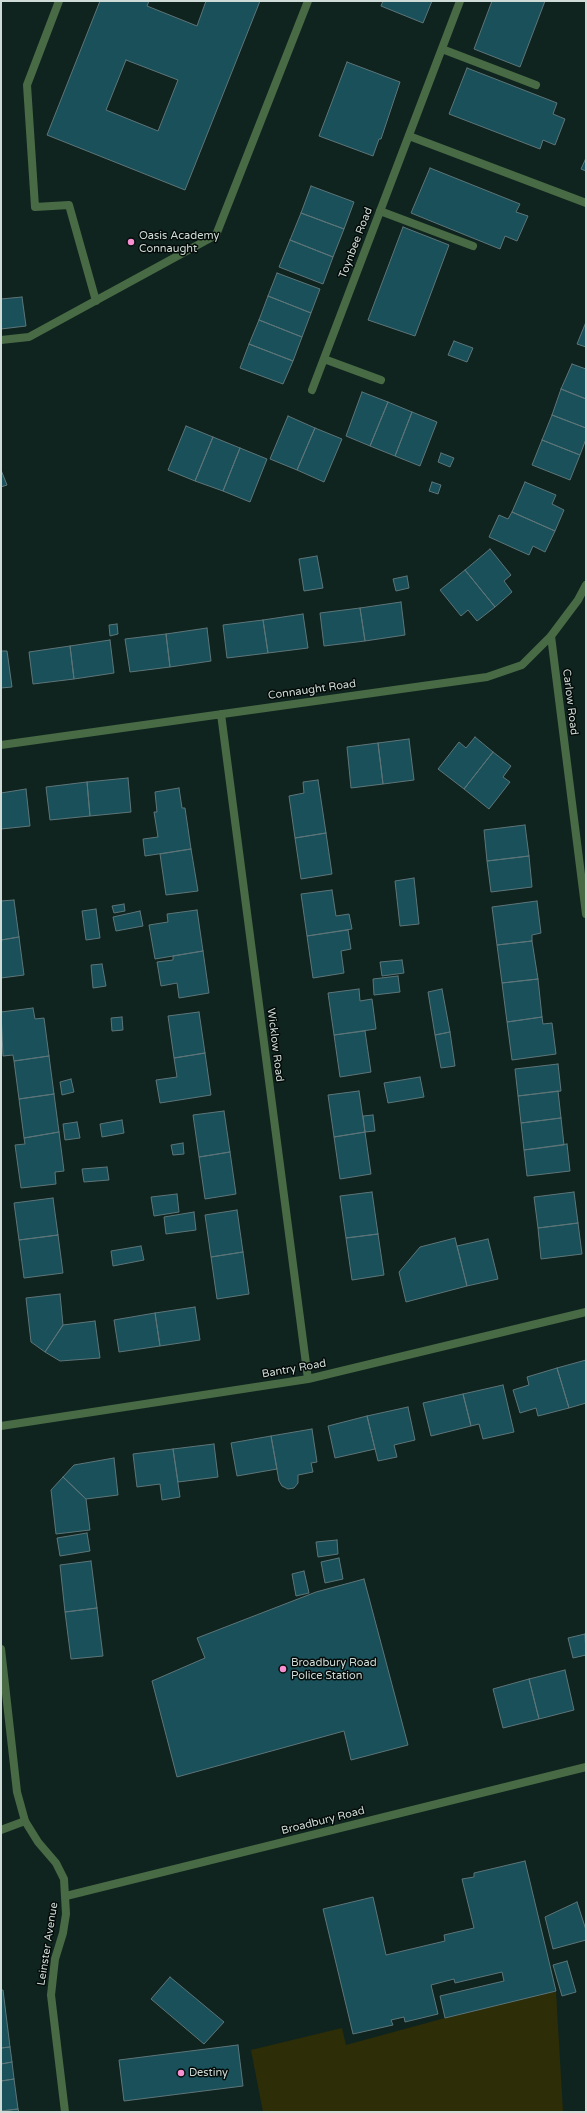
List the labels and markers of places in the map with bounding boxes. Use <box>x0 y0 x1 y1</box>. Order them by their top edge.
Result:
place label: Oasis Academy Connaught <box>139 229 219 255</box>
marker: Oasis Academy Connaught <box>126 237 136 247</box>
place label: Broadbury Road Police Station <box>291 1656 377 1682</box>
marker: Broadbury Road Police Station <box>278 1664 288 1674</box>
place label: Destiny <box>189 2066 228 2080</box>
marker: Destiny <box>176 2068 186 2078</box>

